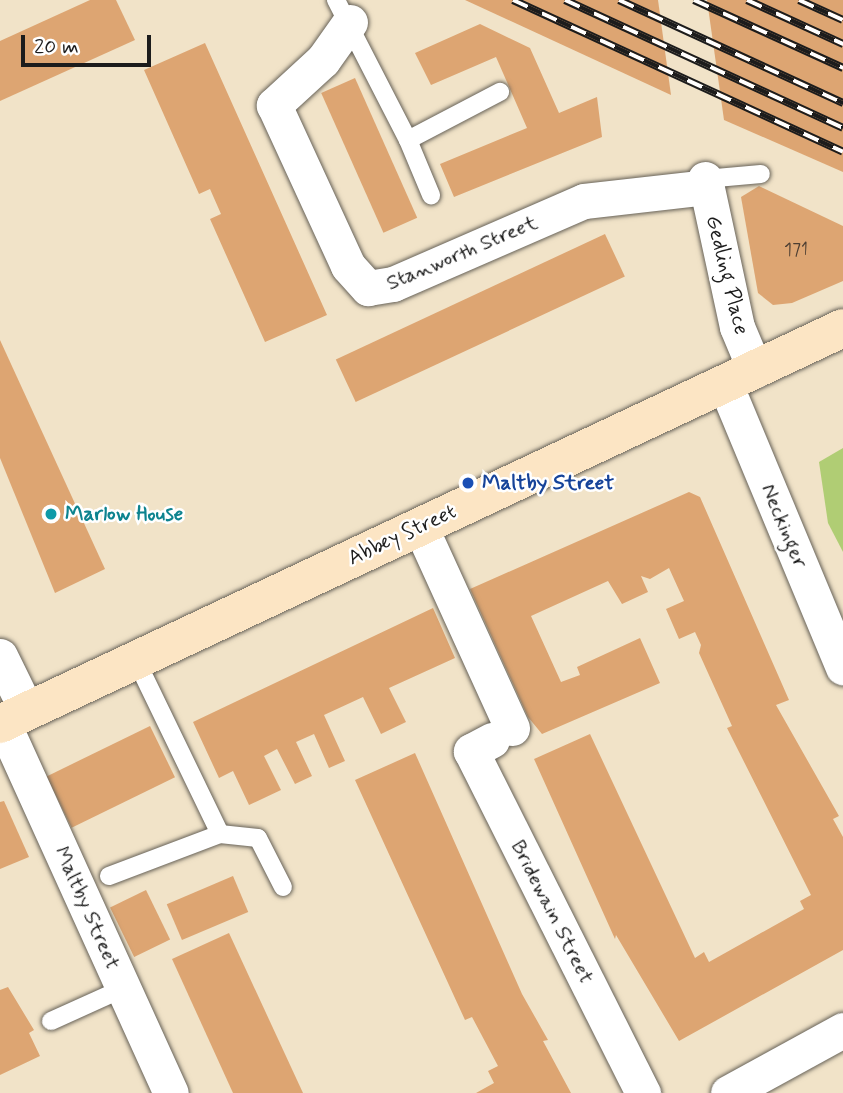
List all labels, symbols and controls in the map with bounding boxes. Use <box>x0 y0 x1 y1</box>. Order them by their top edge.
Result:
scale bar <box>24 21 154 65</box>
text: 20 m <box>34 33 79 61</box>
street label: Stanworth Street <box>383 210 541 296</box>
street label: Gedling Place <box>700 214 754 336</box>
house number: 171 <box>784 239 808 261</box>
place label: Maltby Street <box>482 470 613 496</box>
marker: Maltby Street <box>460 475 476 491</box>
street label: Neckinger <box>755 480 813 572</box>
street label: Abbey Street <box>342 498 462 572</box>
place label: Marlow House <box>65 501 185 527</box>
marker: Marlow House <box>43 506 59 522</box>
street label: Bridewain Street <box>505 836 599 988</box>
street label: Maltby Street <box>49 843 125 973</box>

